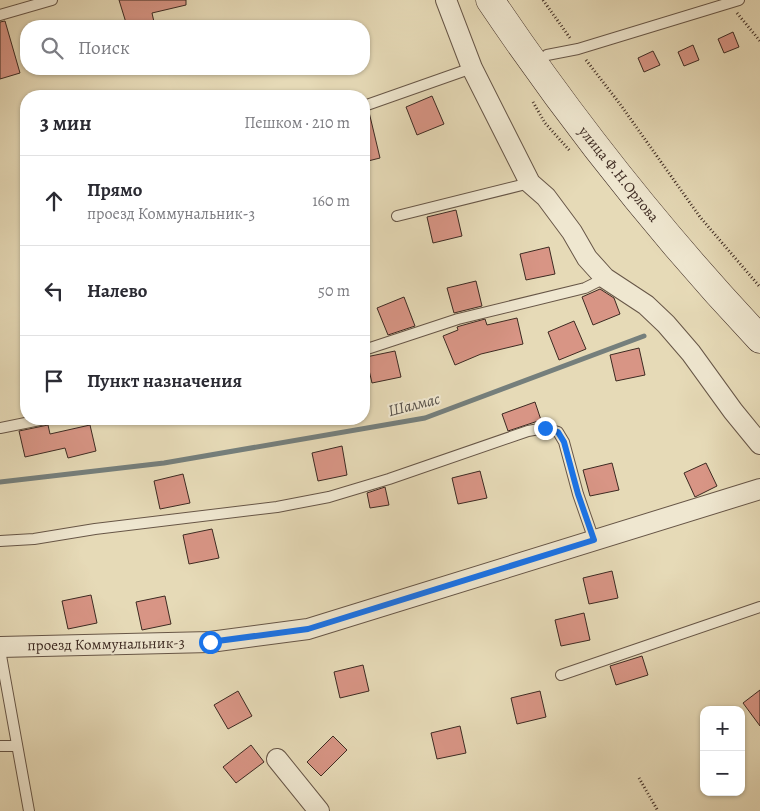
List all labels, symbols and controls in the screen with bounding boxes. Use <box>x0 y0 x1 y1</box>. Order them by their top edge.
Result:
search box <box>20 20 370 75</box>
icon: search <box>38 34 66 62</box>
text: Поиск <box>78 35 130 61</box>
text: 3 мин <box>40 109 92 137</box>
text: Пешком · 210 m <box>244 112 350 134</box>
street label: улица Ф.Н.Орлова <box>574 121 664 226</box>
text: Прямо <box>87 177 142 203</box>
icon: ahead <box>40 187 68 215</box>
text: 160 m <box>312 190 350 212</box>
text: проезд Коммунальник-3 <box>87 203 255 225</box>
icon: left <box>40 277 68 305</box>
text: Налево <box>87 278 147 304</box>
text: 50 m <box>318 280 350 302</box>
icon: arrive <box>40 367 68 395</box>
text: Пункт назначения <box>87 368 242 394</box>
water label: Шалмас <box>386 388 443 422</box>
route end <box>534 417 557 440</box>
route start <box>199 631 222 654</box>
street label: проезд Коммунальник-3 <box>27 633 185 655</box>
map controls <box>700 706 745 796</box>
button: + <box>700 706 745 751</box>
button: − <box>700 751 745 796</box>

